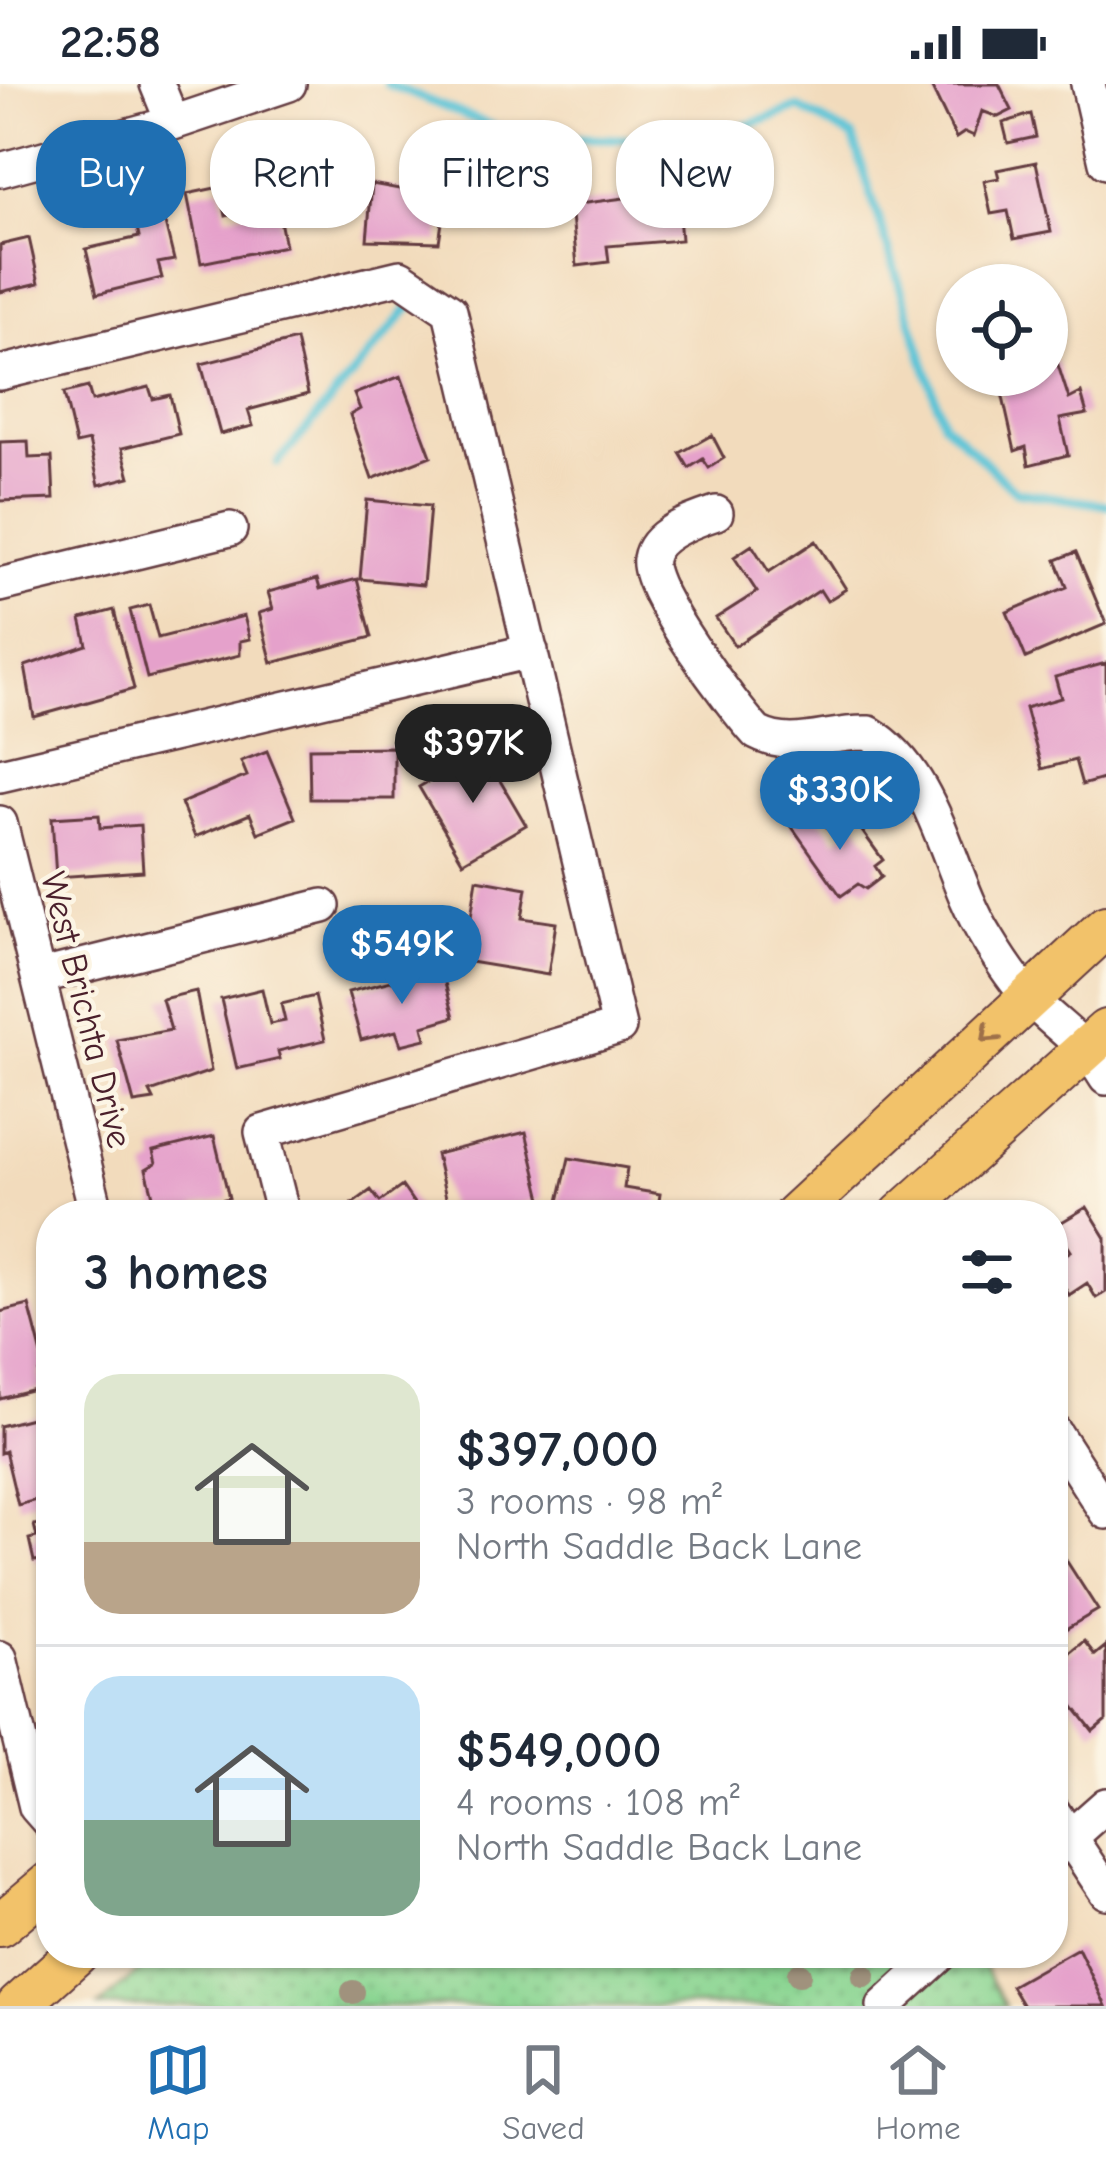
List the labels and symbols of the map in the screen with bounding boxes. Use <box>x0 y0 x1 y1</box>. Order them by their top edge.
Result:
pin: $397K <box>389 704 557 806</box>
pin: $330K <box>756 751 924 853</box>
street label: West Brichta Drive <box>32 868 140 1152</box>
pin: $549K <box>318 905 486 1007</box>
one-way arrow <box>981 1020 1002 1042</box>

